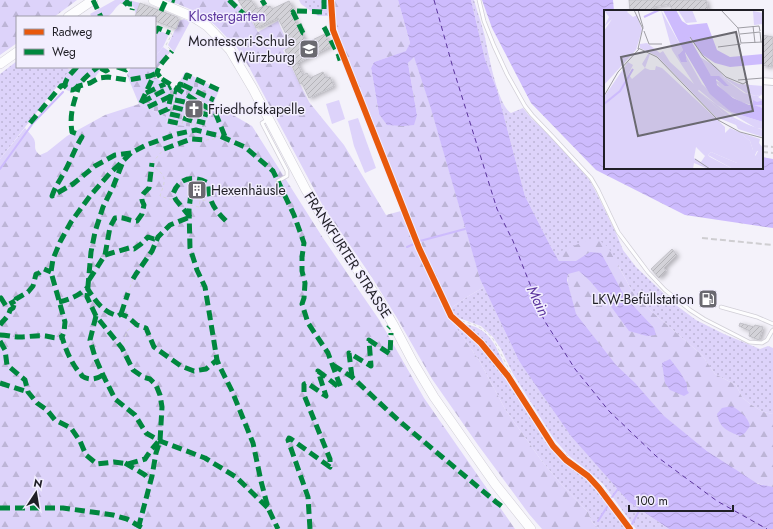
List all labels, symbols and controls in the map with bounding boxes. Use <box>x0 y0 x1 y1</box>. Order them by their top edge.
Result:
park label: Klostergarten <box>188 6 266 26</box>
inset map <box>604 10 763 169</box>
legend <box>16 16 156 68</box>
text: Radweg <box>52 23 92 41</box>
place label: Montessori-Schule Würzburg <box>188 31 295 67</box>
school or university icon: Montessori-Schule Würzburg <box>298 38 320 60</box>
text: Weg <box>52 43 76 61</box>
church icon: Friedhofskapelle <box>183 98 205 120</box>
place label: Friedhofskapelle <box>208 99 305 119</box>
building icon: Hexenhäusle <box>186 179 208 201</box>
place label: Hexenhäusle <box>211 180 286 200</box>
street label: FRANKFURTER STRASSE <box>300 188 396 322</box>
water label: Main <box>521 282 555 320</box>
fuel station icon: LKW-Befüllstation <box>697 288 719 310</box>
place label: LKW-Befüllstation <box>592 289 694 309</box>
north arrow <box>16 473 56 513</box>
text: N <box>32 474 44 492</box>
scale bar <box>629 487 733 513</box>
text: 100 m <box>635 492 668 510</box>

